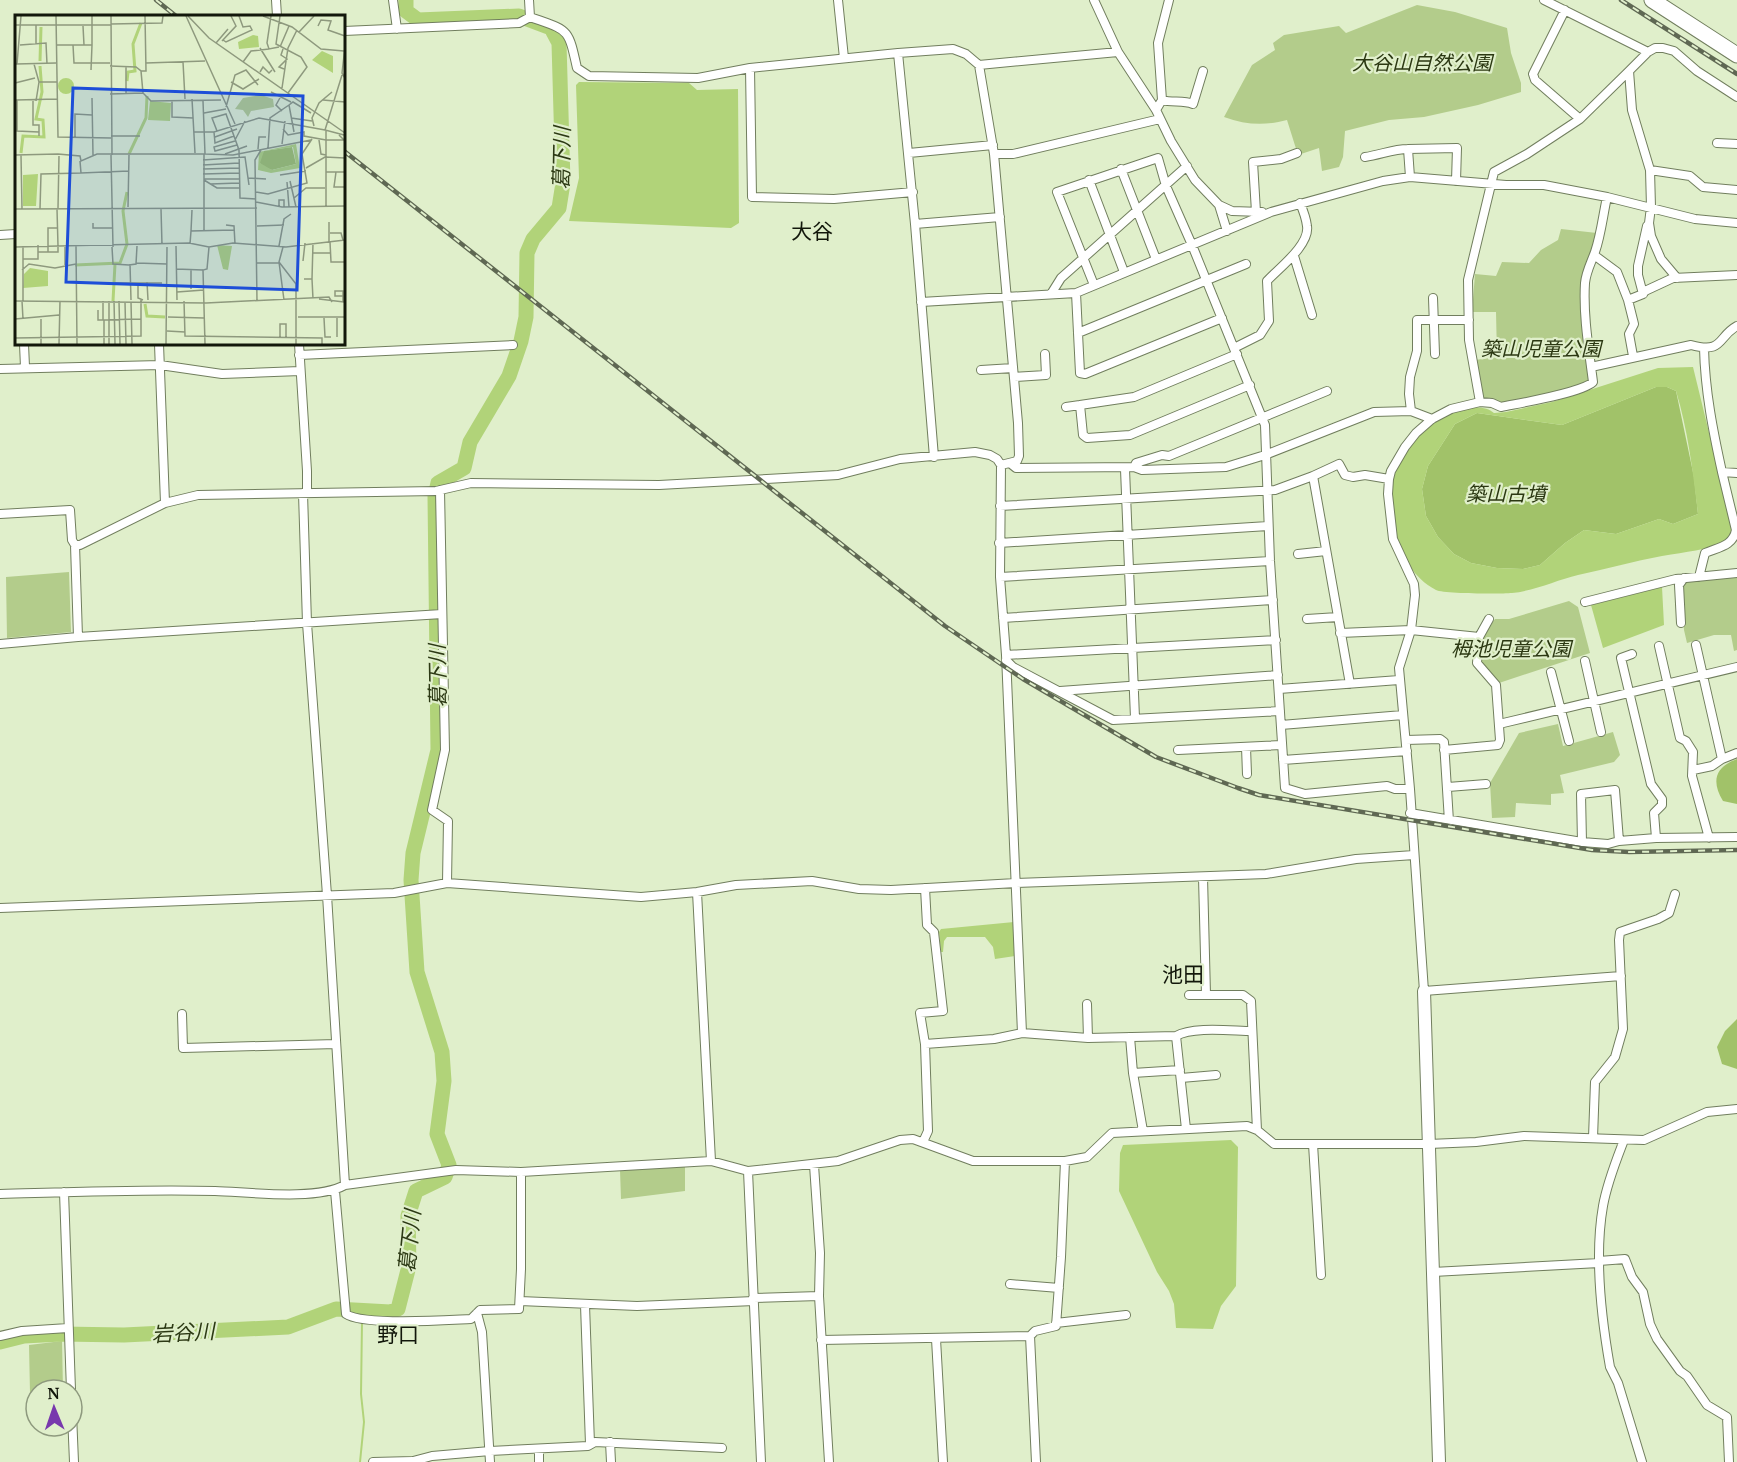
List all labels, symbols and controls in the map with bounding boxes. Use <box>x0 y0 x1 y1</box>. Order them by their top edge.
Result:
inset map <box>15 15 345 345</box>
park label: 大谷山自然公園 <box>1352 49 1495 76</box>
water label: 葛下川 <box>546 124 576 190</box>
district label: 大谷 <box>791 217 833 245</box>
park label: 築山児童公園 <box>1481 335 1604 362</box>
park label: 築山古墳 <box>1466 480 1549 507</box>
park label: 栂池児童公園 <box>1451 635 1574 662</box>
water label: 葛下川 <box>422 642 452 708</box>
district label: 池田 <box>1162 960 1204 988</box>
water label: 葛下川 <box>392 1206 426 1274</box>
water label: 岩谷川 <box>151 1316 217 1348</box>
district label: 野口 <box>377 1320 419 1348</box>
north arrow <box>24 1378 84 1438</box>
text: N <box>47 1382 60 1404</box>

